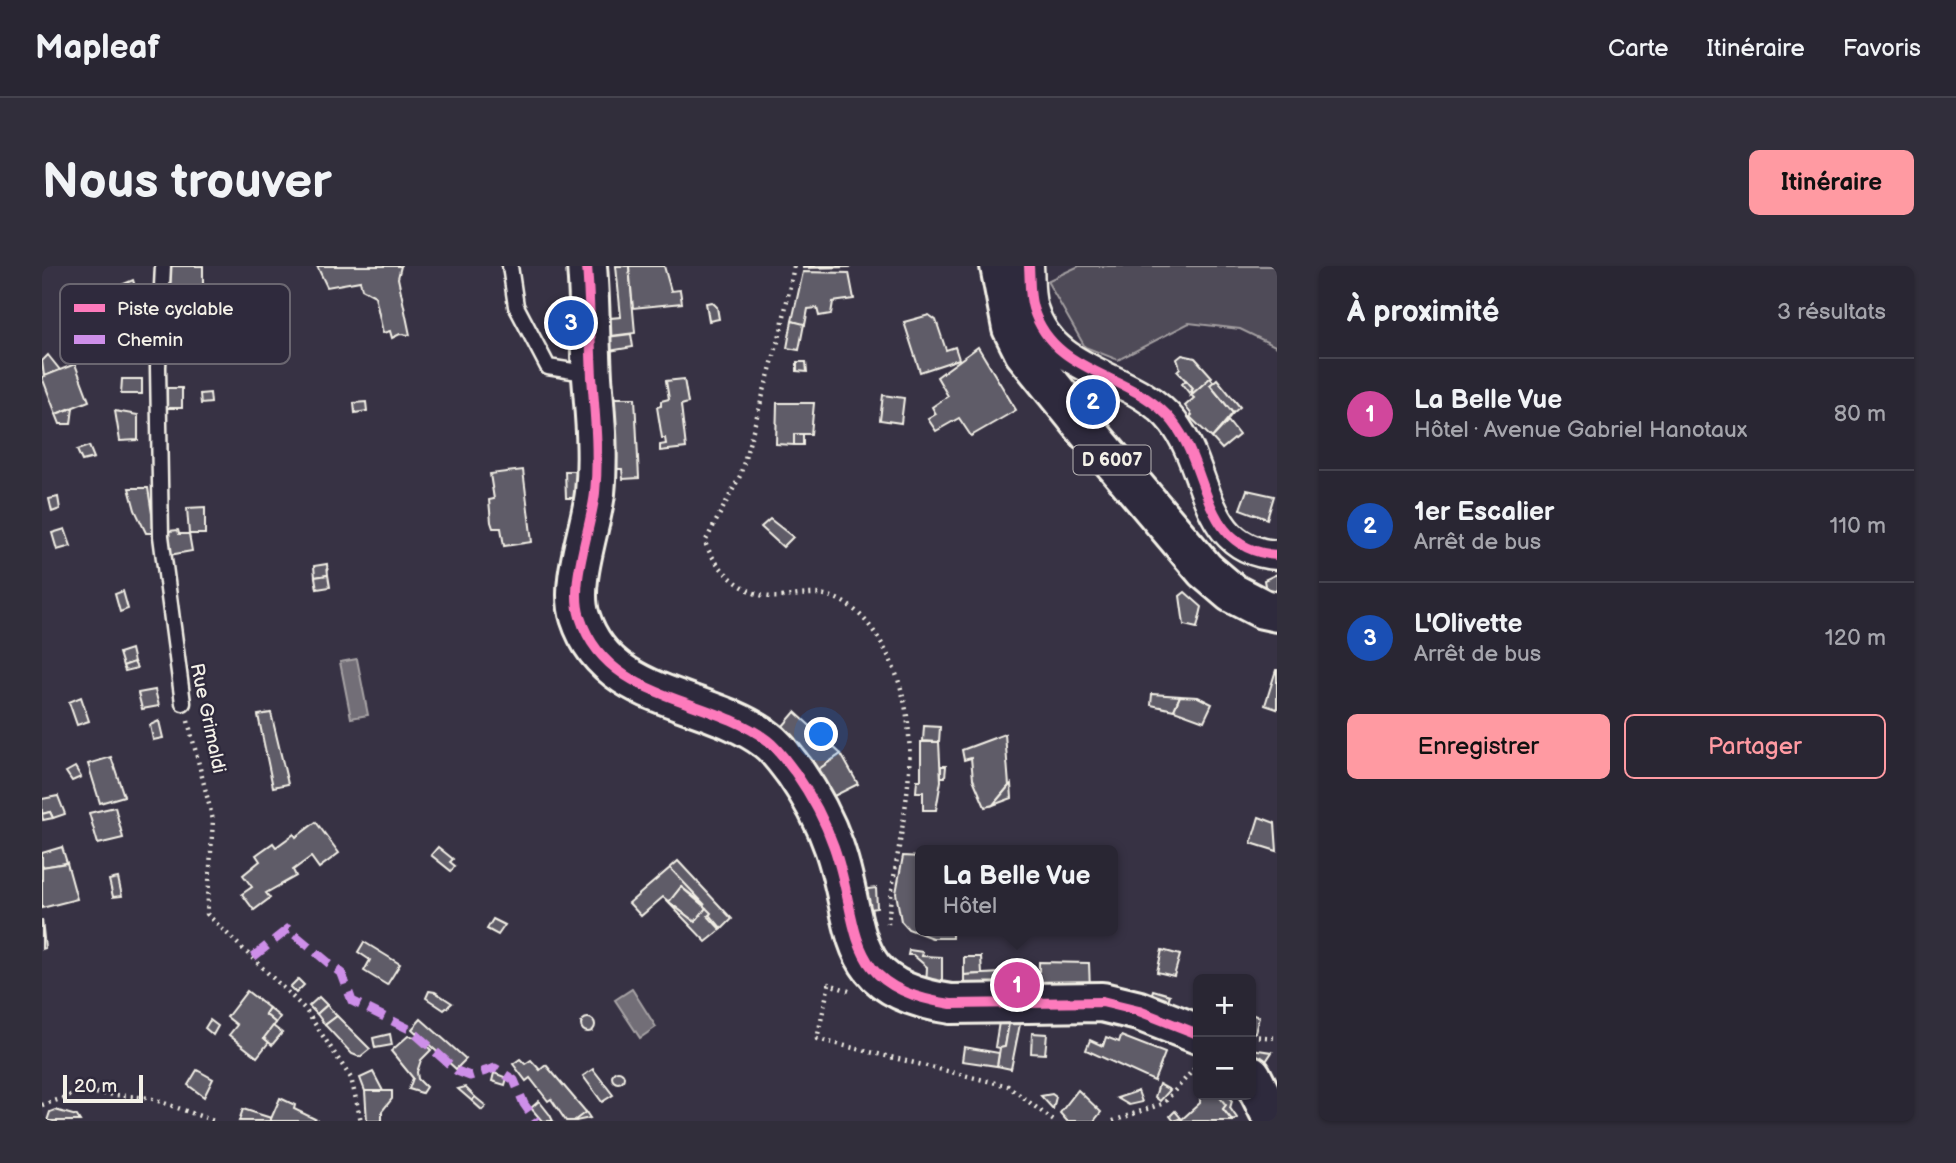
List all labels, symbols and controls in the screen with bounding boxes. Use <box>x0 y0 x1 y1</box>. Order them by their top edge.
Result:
text: Mapleaf <box>35 28 160 68</box>
text: Carte <box>1608 34 1669 63</box>
text: Itinéraire <box>1707 34 1805 63</box>
text: Favoris <box>1843 34 1921 63</box>
button: Itinéraire <box>1749 150 1914 215</box>
text: Nous trouver <box>42 153 332 212</box>
legend <box>60 284 290 364</box>
text: À proximité <box>1347 294 1499 330</box>
pin: 3 <box>548 297 594 349</box>
text: Piste cyclable <box>117 298 234 321</box>
text: 3 résultats <box>1777 298 1886 326</box>
text: Chemin <box>117 329 183 352</box>
pin: 2 <box>1070 376 1116 428</box>
text: La Belle Vue <box>1414 385 1562 416</box>
text: 1 <box>1365 400 1375 428</box>
text: 80 m <box>1834 400 1886 428</box>
text: Hôtel · Avenue Gabriel Hanotaux <box>1414 416 1747 444</box>
road number: D 6007 <box>1074 446 1150 475</box>
text: 1er Escalier <box>1414 497 1554 528</box>
text: 2 <box>1363 512 1377 540</box>
text: 110 m <box>1829 512 1886 540</box>
text: Arrêt de bus <box>1414 528 1541 556</box>
text: L'Olivette <box>1414 609 1522 640</box>
text: 3 <box>1363 624 1377 652</box>
text: 120 m <box>1825 624 1886 652</box>
text: Arrêt de bus <box>1414 640 1541 668</box>
street label: Rue Grimaldi <box>185 661 230 775</box>
button: Enregistrer <box>1347 714 1610 779</box>
button: Partager <box>1624 714 1886 779</box>
your location <box>804 717 838 751</box>
popup <box>915 845 1118 936</box>
text: La Belle Vue <box>942 861 1091 892</box>
text: Hôtel <box>942 892 997 920</box>
pin: 1 <box>994 959 1040 1011</box>
map controls <box>1193 974 1256 1100</box>
button: + <box>1193 974 1256 1037</box>
button: − <box>1193 1037 1256 1100</box>
scale bar <box>63 1072 144 1104</box>
text: 20 m <box>74 1075 117 1098</box>

